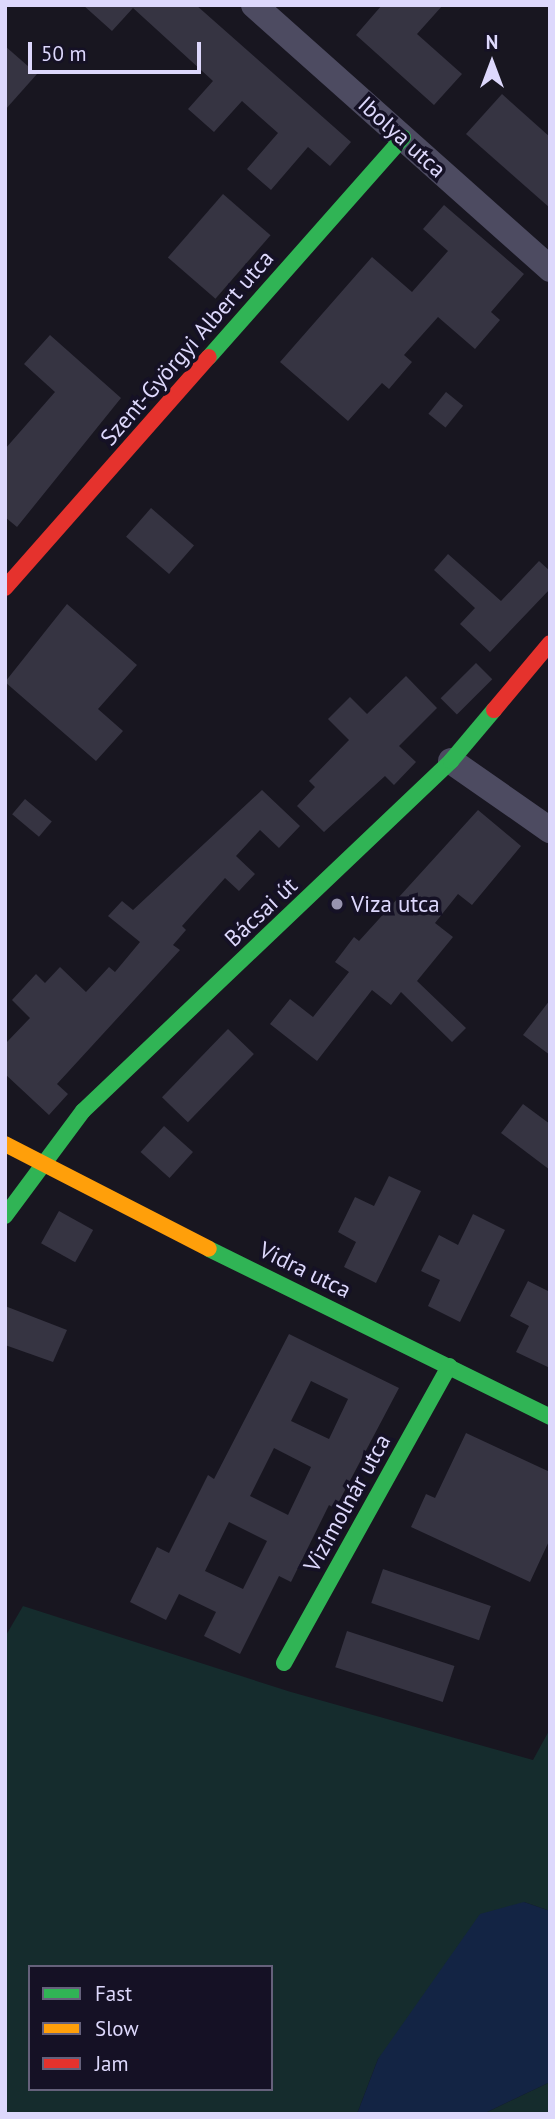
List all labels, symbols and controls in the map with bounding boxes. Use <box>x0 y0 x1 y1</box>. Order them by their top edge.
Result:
scale bar <box>32 28 205 72</box>
north arrow <box>457 28 527 98</box>
text: N <box>486 30 498 54</box>
text: 50 m <box>41 40 87 67</box>
street label: Ibolya utca <box>353 91 451 183</box>
street label: Szent-Györgyi Albert utca <box>94 245 280 451</box>
street label: Bácsai út <box>219 872 303 952</box>
place label: Viza utca <box>351 890 440 918</box>
marker: Viza utca <box>329 896 345 912</box>
street label: Vidra utca <box>255 1236 355 1304</box>
street label: Vizimolnár utca <box>298 1429 396 1577</box>
legend <box>28 1965 273 2091</box>
text: Fast <box>95 1980 132 2007</box>
text: Slow <box>95 2015 139 2042</box>
text: Jam <box>95 2050 129 2077</box>

